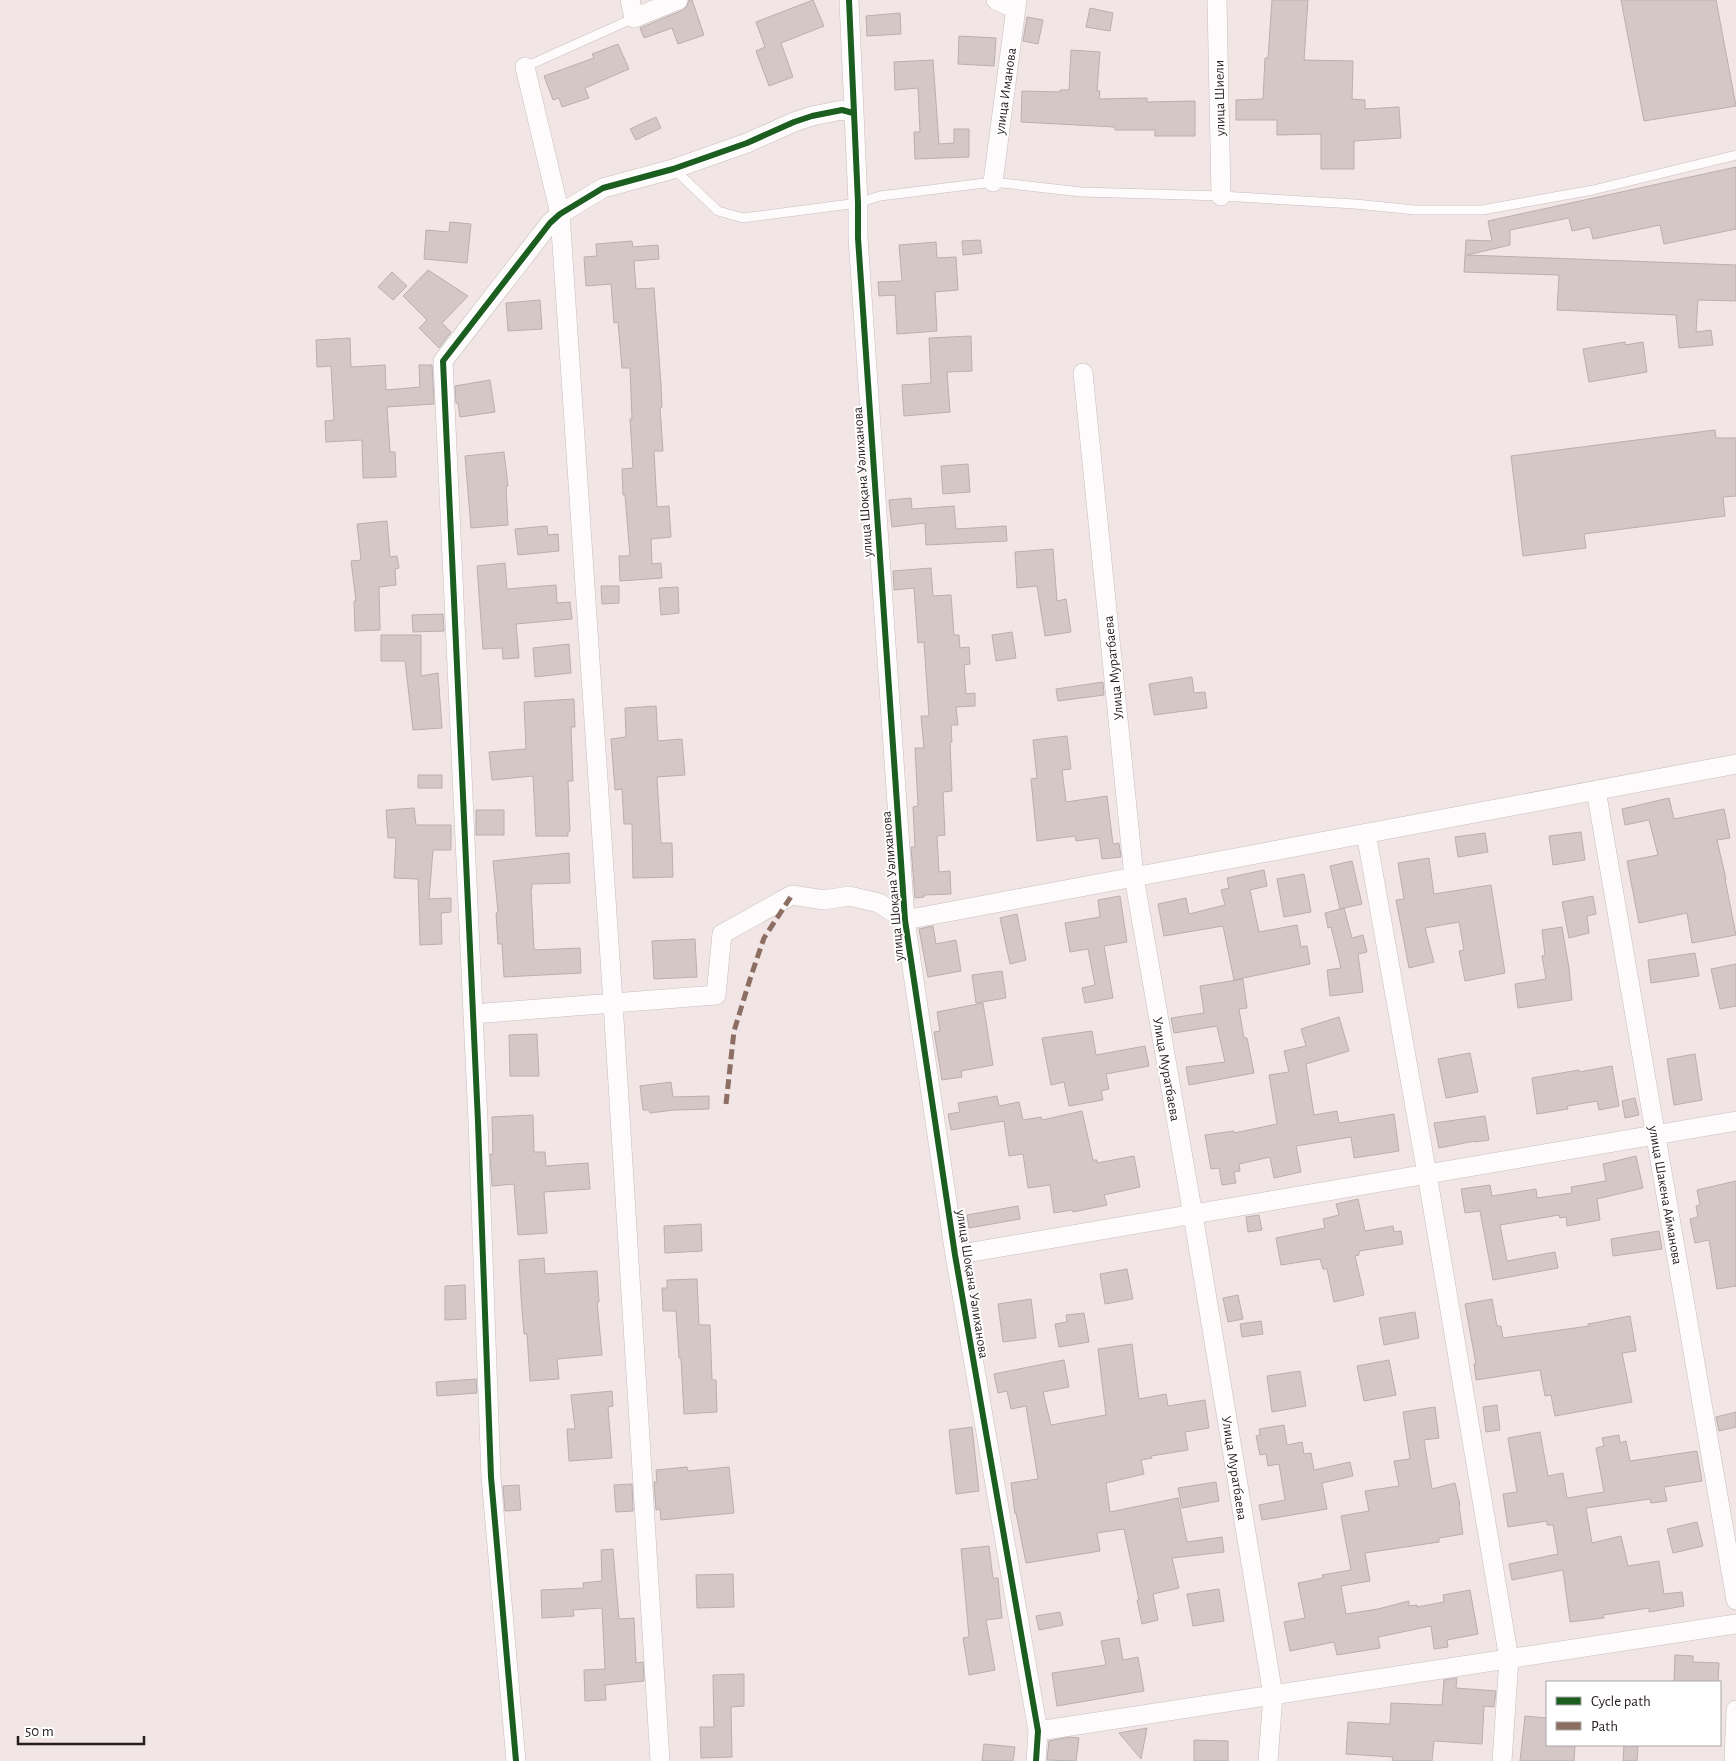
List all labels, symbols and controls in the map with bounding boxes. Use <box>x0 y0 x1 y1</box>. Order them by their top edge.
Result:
street label: улица Иманова <box>993 46 1019 136</box>
street label: улица Шиели <box>1212 60 1228 137</box>
street label: улица Шоқана Уәлиханова <box>851 406 875 559</box>
street label: Улица Муратбаева <box>1101 614 1126 721</box>
street label: улица Шоқана Уәлиханова <box>879 810 907 963</box>
street label: Улица Муратбаева <box>1150 1016 1182 1123</box>
street label: улица Шакена Айманова <box>1646 1124 1684 1266</box>
street label: улица Шоқана Уәлиханова <box>953 1208 991 1360</box>
street label: Улица Муратбаева <box>1219 1415 1249 1522</box>
legend <box>1546 1681 1721 1746</box>
text: Cycle path <box>1591 1694 1651 1709</box>
scale bar <box>18 1714 144 1746</box>
text: Path <box>1591 1719 1618 1734</box>
text: 50 m <box>25 1724 54 1739</box>

